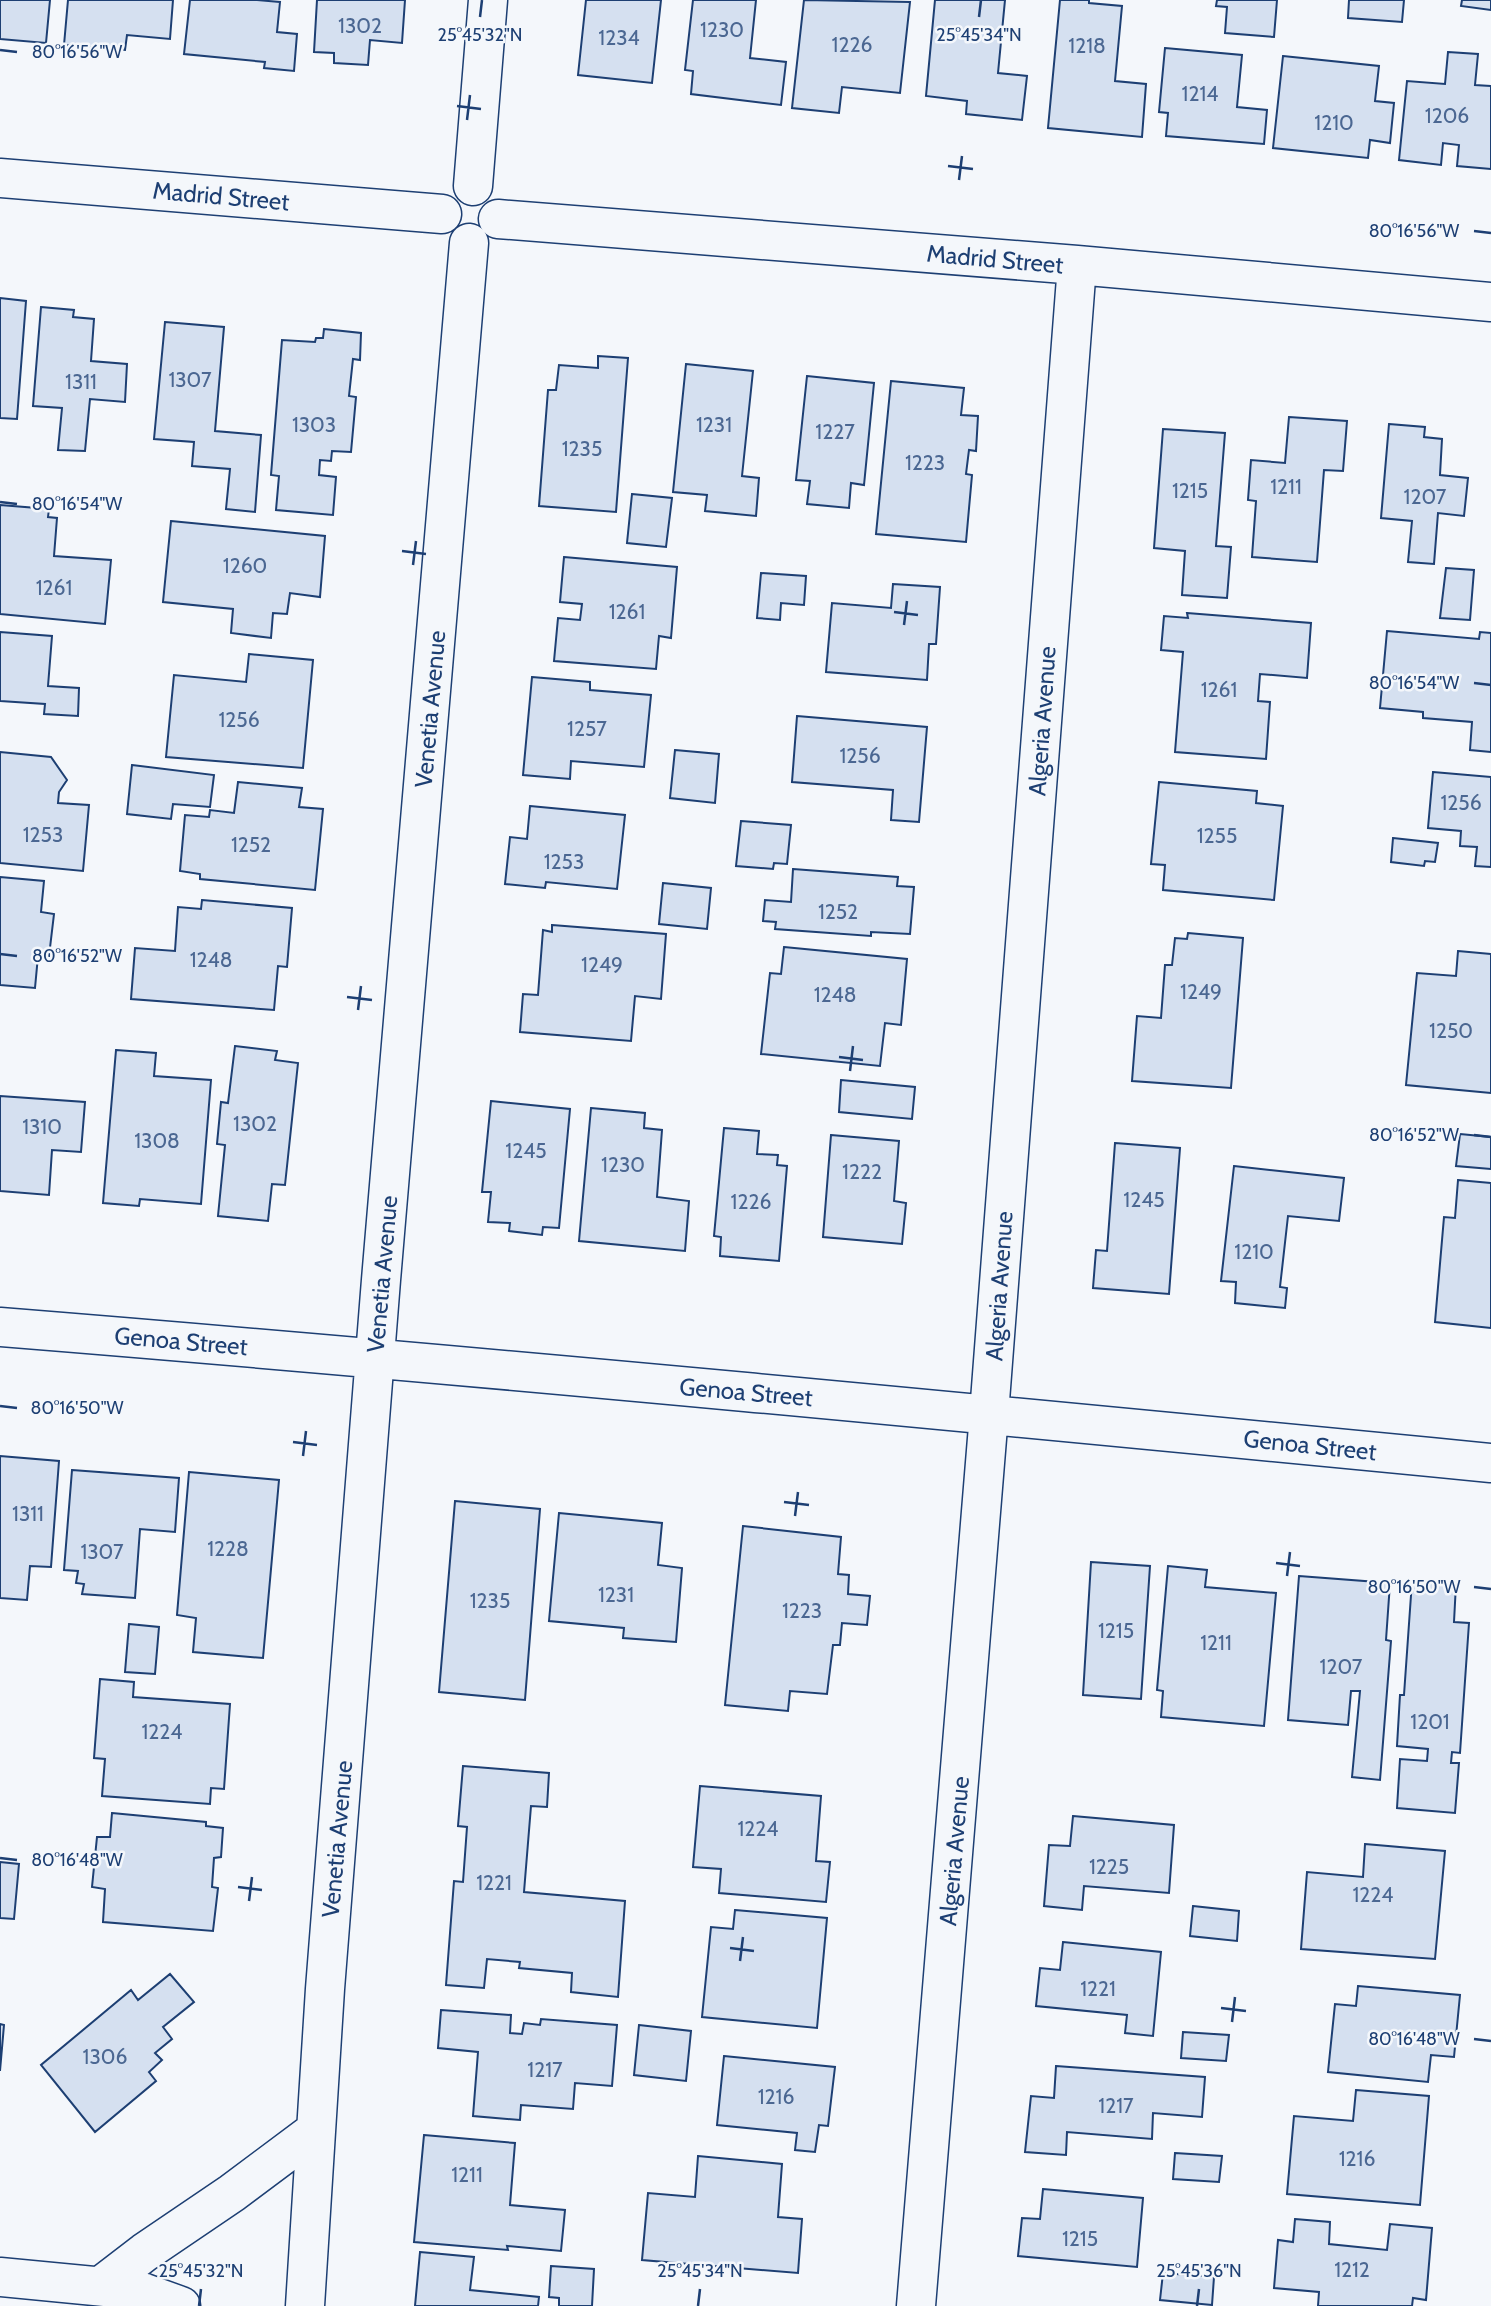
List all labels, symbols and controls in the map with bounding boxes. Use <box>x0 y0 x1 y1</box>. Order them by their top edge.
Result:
house number: 1302 <box>338 13 382 38</box>
house number: 1230 <box>700 17 744 42</box>
text: 25°45'32"N <box>438 24 522 46</box>
text: 25°45'34"N <box>936 24 1022 46</box>
house number: 1234 <box>598 25 640 50</box>
house number: 1226 <box>832 32 872 57</box>
house number: 1218 <box>1068 33 1106 58</box>
text: 80°16'56"W <box>32 41 122 63</box>
house number: 1214 <box>1182 81 1218 106</box>
house number: 1206 <box>1425 103 1469 128</box>
house number: 1210 <box>1314 110 1354 135</box>
street label: Madrid Street <box>151 176 291 216</box>
text: 80°16'56"W <box>1369 220 1459 242</box>
street label: Madrid Street <box>925 239 1065 279</box>
house number: 1307 <box>168 367 212 392</box>
house number: 1311 <box>65 369 97 394</box>
house number: 1303 <box>292 412 336 437</box>
house number: 1231 <box>696 412 732 437</box>
house number: 1227 <box>815 419 855 444</box>
house number: 1235 <box>562 436 602 461</box>
house number: 1223 <box>905 450 945 475</box>
house number: 1211 <box>1270 474 1302 499</box>
house number: 1215 <box>1172 478 1208 503</box>
house number: 1207 <box>1404 484 1447 509</box>
text: 80°16'54"W <box>32 493 122 515</box>
house number: 1260 <box>223 553 267 578</box>
house number: 1261 <box>36 575 72 600</box>
house number: 1261 <box>609 599 645 624</box>
street label: Venetia Avenue <box>409 629 451 789</box>
street label: Algeria Avenue <box>1022 645 1062 797</box>
text: 80°16'54"W <box>1369 672 1459 694</box>
house number: 1261 <box>1201 677 1237 702</box>
house number: 1256 <box>218 707 260 732</box>
house number: 1257 <box>567 716 607 741</box>
house number: 1256 <box>839 743 881 768</box>
house number: 1256 <box>1440 790 1482 815</box>
house number: 1253 <box>23 822 63 847</box>
house number: 1255 <box>1197 823 1237 848</box>
house number: 1252 <box>231 832 271 857</box>
house number: 1253 <box>544 849 584 874</box>
house number: 1252 <box>818 899 858 924</box>
text: 80°16'52"W <box>32 945 122 967</box>
house number: 1248 <box>190 947 232 972</box>
house number: 1249 <box>581 952 623 977</box>
house number: 1249 <box>1180 979 1222 1004</box>
house number: 1248 <box>814 982 856 1007</box>
house number: 1250 <box>1429 1018 1473 1043</box>
house number: 1302 <box>233 1111 277 1136</box>
house number: 1310 <box>22 1114 62 1139</box>
text: 80°16'52"W <box>1369 1124 1459 1146</box>
house number: 1308 <box>134 1128 180 1153</box>
house number: 1245 <box>505 1138 547 1163</box>
house number: 1230 <box>601 1152 645 1177</box>
house number: 1222 <box>842 1159 882 1184</box>
house number: 1245 <box>1123 1187 1165 1212</box>
house number: 1226 <box>731 1189 771 1214</box>
street label: Venetia Avenue <box>361 1194 403 1354</box>
street label: Algeria Avenue <box>979 1210 1019 1362</box>
house number: 1210 <box>1234 1239 1274 1264</box>
street label: Genoa Street <box>113 1321 249 1361</box>
street label: Genoa Street <box>678 1372 814 1412</box>
text: 80°16'50"W <box>30 1397 124 1419</box>
street label: Genoa Street <box>1242 1424 1378 1466</box>
house number: 1311 <box>12 1501 44 1526</box>
house number: 1228 <box>207 1536 249 1561</box>
house number: 1307 <box>80 1539 124 1564</box>
text: 80°16'50"W <box>1367 1576 1461 1598</box>
house number: 1231 <box>598 1582 634 1607</box>
house number: 1235 <box>470 1588 510 1613</box>
house number: 1223 <box>782 1598 822 1623</box>
house number: 1215 <box>1098 1618 1134 1643</box>
house number: 1211 <box>1200 1630 1232 1655</box>
house number: 1207 <box>1320 1654 1363 1679</box>
house number: 1201 <box>1410 1709 1450 1734</box>
house number: 1224 <box>142 1719 183 1744</box>
street label: Venetia Avenue <box>316 1759 358 1919</box>
street label: Algeria Avenue <box>933 1775 975 1927</box>
house number: 1224 <box>738 1816 779 1841</box>
text: 80°16'48"W <box>31 1849 123 1871</box>
house number: 1225 <box>1089 1854 1129 1879</box>
house number: 1221 <box>476 1870 512 1895</box>
house number: 1224 <box>1353 1882 1394 1907</box>
house number: 1221 <box>1080 1976 1116 2001</box>
text: 80°16'48"W <box>1368 2028 1460 2050</box>
house number: 1306 <box>83 2044 127 2069</box>
house number: 1217 <box>527 2057 563 2082</box>
house number: 1216 <box>758 2084 794 2109</box>
house number: 1217 <box>1098 2093 1134 2118</box>
house number: 1216 <box>1339 2146 1375 2171</box>
house number: 1211 <box>451 2162 483 2187</box>
house number: 1215 <box>1062 2226 1098 2251</box>
house number: 1212 <box>1334 2257 1370 2282</box>
text: 25°45'32"N <box>159 2260 243 2282</box>
text: 25°45'34"N <box>657 2260 743 2282</box>
text: 25°45'36"N <box>1156 2260 1242 2282</box>

